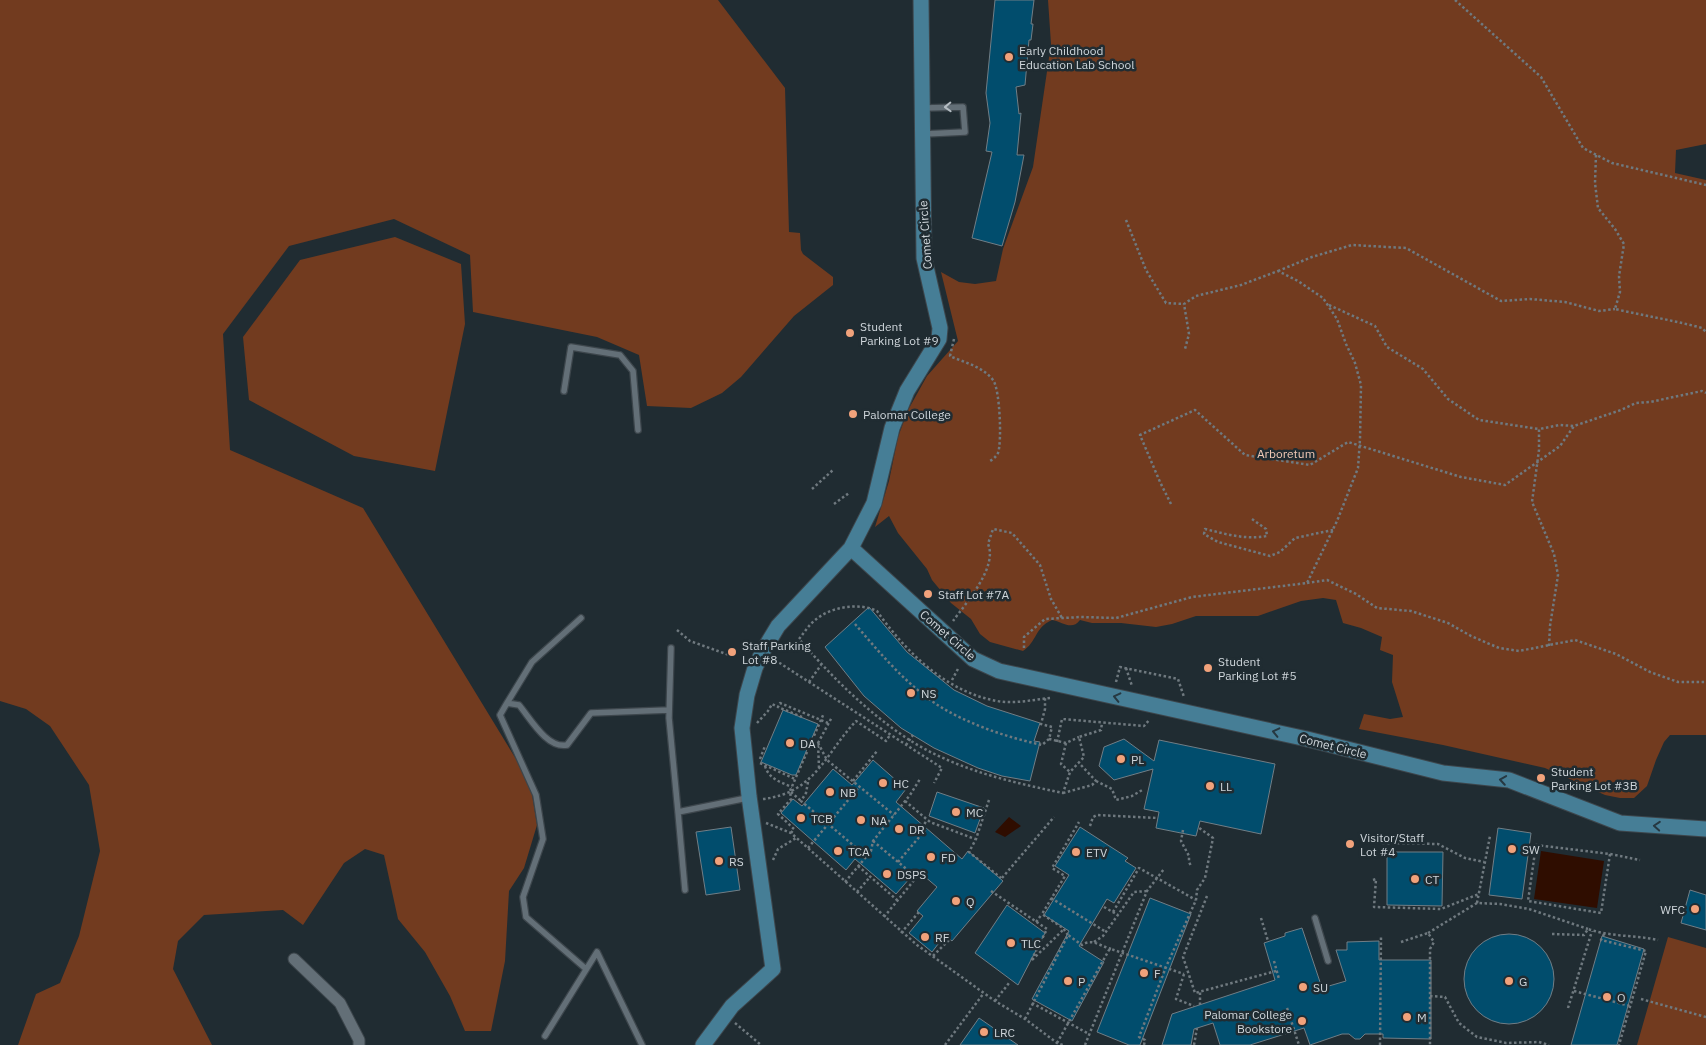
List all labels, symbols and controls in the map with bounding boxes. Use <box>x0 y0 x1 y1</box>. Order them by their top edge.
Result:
place label: Early Childhood Education Lab School <box>1019 43 1134 72</box>
marker: Early Childhood Education Lab School <box>1003 51 1015 63</box>
one-way arrow <box>944 102 952 112</box>
street label: Comet Circle <box>915 200 935 270</box>
place label: Student Parking Lot #9 <box>860 319 939 348</box>
marker: Student Parking Lot #9 <box>844 327 856 339</box>
place label: Palomar College <box>863 407 951 422</box>
marker: Palomar College <box>847 408 859 420</box>
park label: Arboretum <box>1257 446 1315 461</box>
place label: Staff Lot #7A <box>938 587 1010 602</box>
marker: Staff Lot #7A <box>922 588 934 600</box>
street label: Comet Circle <box>917 607 979 664</box>
place label: Staff Parking Lot #8 <box>742 638 811 667</box>
marker: Staff Parking Lot #8 <box>726 646 738 658</box>
place label: Student Parking Lot #5 <box>1218 654 1297 683</box>
marker: Student Parking Lot #5 <box>1202 662 1214 674</box>
place label: NS <box>921 686 936 701</box>
marker: NS <box>905 687 917 699</box>
one-way arrow <box>1113 692 1122 703</box>
one-way arrow <box>1271 727 1280 738</box>
street label: Comet Circle <box>1298 730 1369 762</box>
place label: DA <box>800 736 816 751</box>
marker: DA <box>784 737 796 749</box>
place label: PL <box>1131 752 1144 767</box>
marker: PL <box>1115 753 1127 765</box>
place label: Student Parking Lot #3B <box>1551 764 1638 793</box>
marker: Student Parking Lot #3B <box>1535 772 1547 784</box>
place label: HC <box>893 776 909 791</box>
one-way arrow <box>1498 776 1507 786</box>
marker: HC <box>877 777 889 789</box>
place label: LL <box>1220 779 1232 794</box>
marker: LL <box>1204 780 1216 792</box>
place label: NB <box>840 785 856 800</box>
marker: NB <box>824 786 836 798</box>
place label: MC <box>966 805 984 820</box>
marker: MC <box>950 806 962 818</box>
place label: TCB <box>811 811 833 826</box>
marker: TCB <box>795 812 807 824</box>
place label: NA <box>871 813 887 828</box>
marker: NA <box>855 814 867 826</box>
one-way arrow <box>1653 820 1661 831</box>
place label: DR <box>909 822 925 837</box>
marker: DR <box>893 823 905 835</box>
place label: Visitor/Staff Lot #4 <box>1360 830 1424 859</box>
marker: Visitor/Staff Lot #4 <box>1344 838 1356 850</box>
place label: SW <box>1522 842 1540 857</box>
marker: SW <box>1506 843 1518 855</box>
place label: TCA <box>848 844 870 859</box>
marker: TCA <box>832 845 844 857</box>
place label: ETV <box>1086 845 1108 860</box>
marker: ETV <box>1070 846 1082 858</box>
place label: FD <box>941 850 956 865</box>
marker: FD <box>925 851 937 863</box>
place label: RS <box>729 854 744 869</box>
marker: RS <box>713 855 725 867</box>
place label: DSPS <box>897 867 926 882</box>
marker: DSPS <box>881 868 893 880</box>
place label: CT <box>1425 872 1439 887</box>
marker: CT <box>1409 873 1421 885</box>
place label: Q <box>966 894 975 909</box>
marker: Q <box>950 895 962 907</box>
place label: WFC <box>1660 902 1686 917</box>
marker: WFC <box>1689 903 1701 915</box>
place label: RF <box>935 930 950 945</box>
marker: RF <box>919 931 931 943</box>
place label: TLC <box>1021 936 1042 951</box>
marker: TLC <box>1005 937 1017 949</box>
place label: F <box>1154 966 1161 981</box>
marker: F <box>1138 967 1150 979</box>
place label: P <box>1078 974 1085 989</box>
place label: G <box>1519 974 1527 989</box>
marker: P <box>1062 975 1074 987</box>
marker: G <box>1503 975 1515 987</box>
place label: SU <box>1313 980 1328 995</box>
marker: SU <box>1297 981 1309 993</box>
place label: O <box>1617 990 1626 1005</box>
marker: O <box>1601 991 1613 1003</box>
place label: Palomar College Bookstore <box>1204 1007 1292 1036</box>
place label: M <box>1417 1010 1427 1025</box>
marker: M <box>1401 1011 1413 1023</box>
marker: Palomar College Bookstore <box>1296 1015 1308 1027</box>
place label: LRC <box>994 1025 1016 1040</box>
marker: LRC <box>978 1026 990 1038</box>

